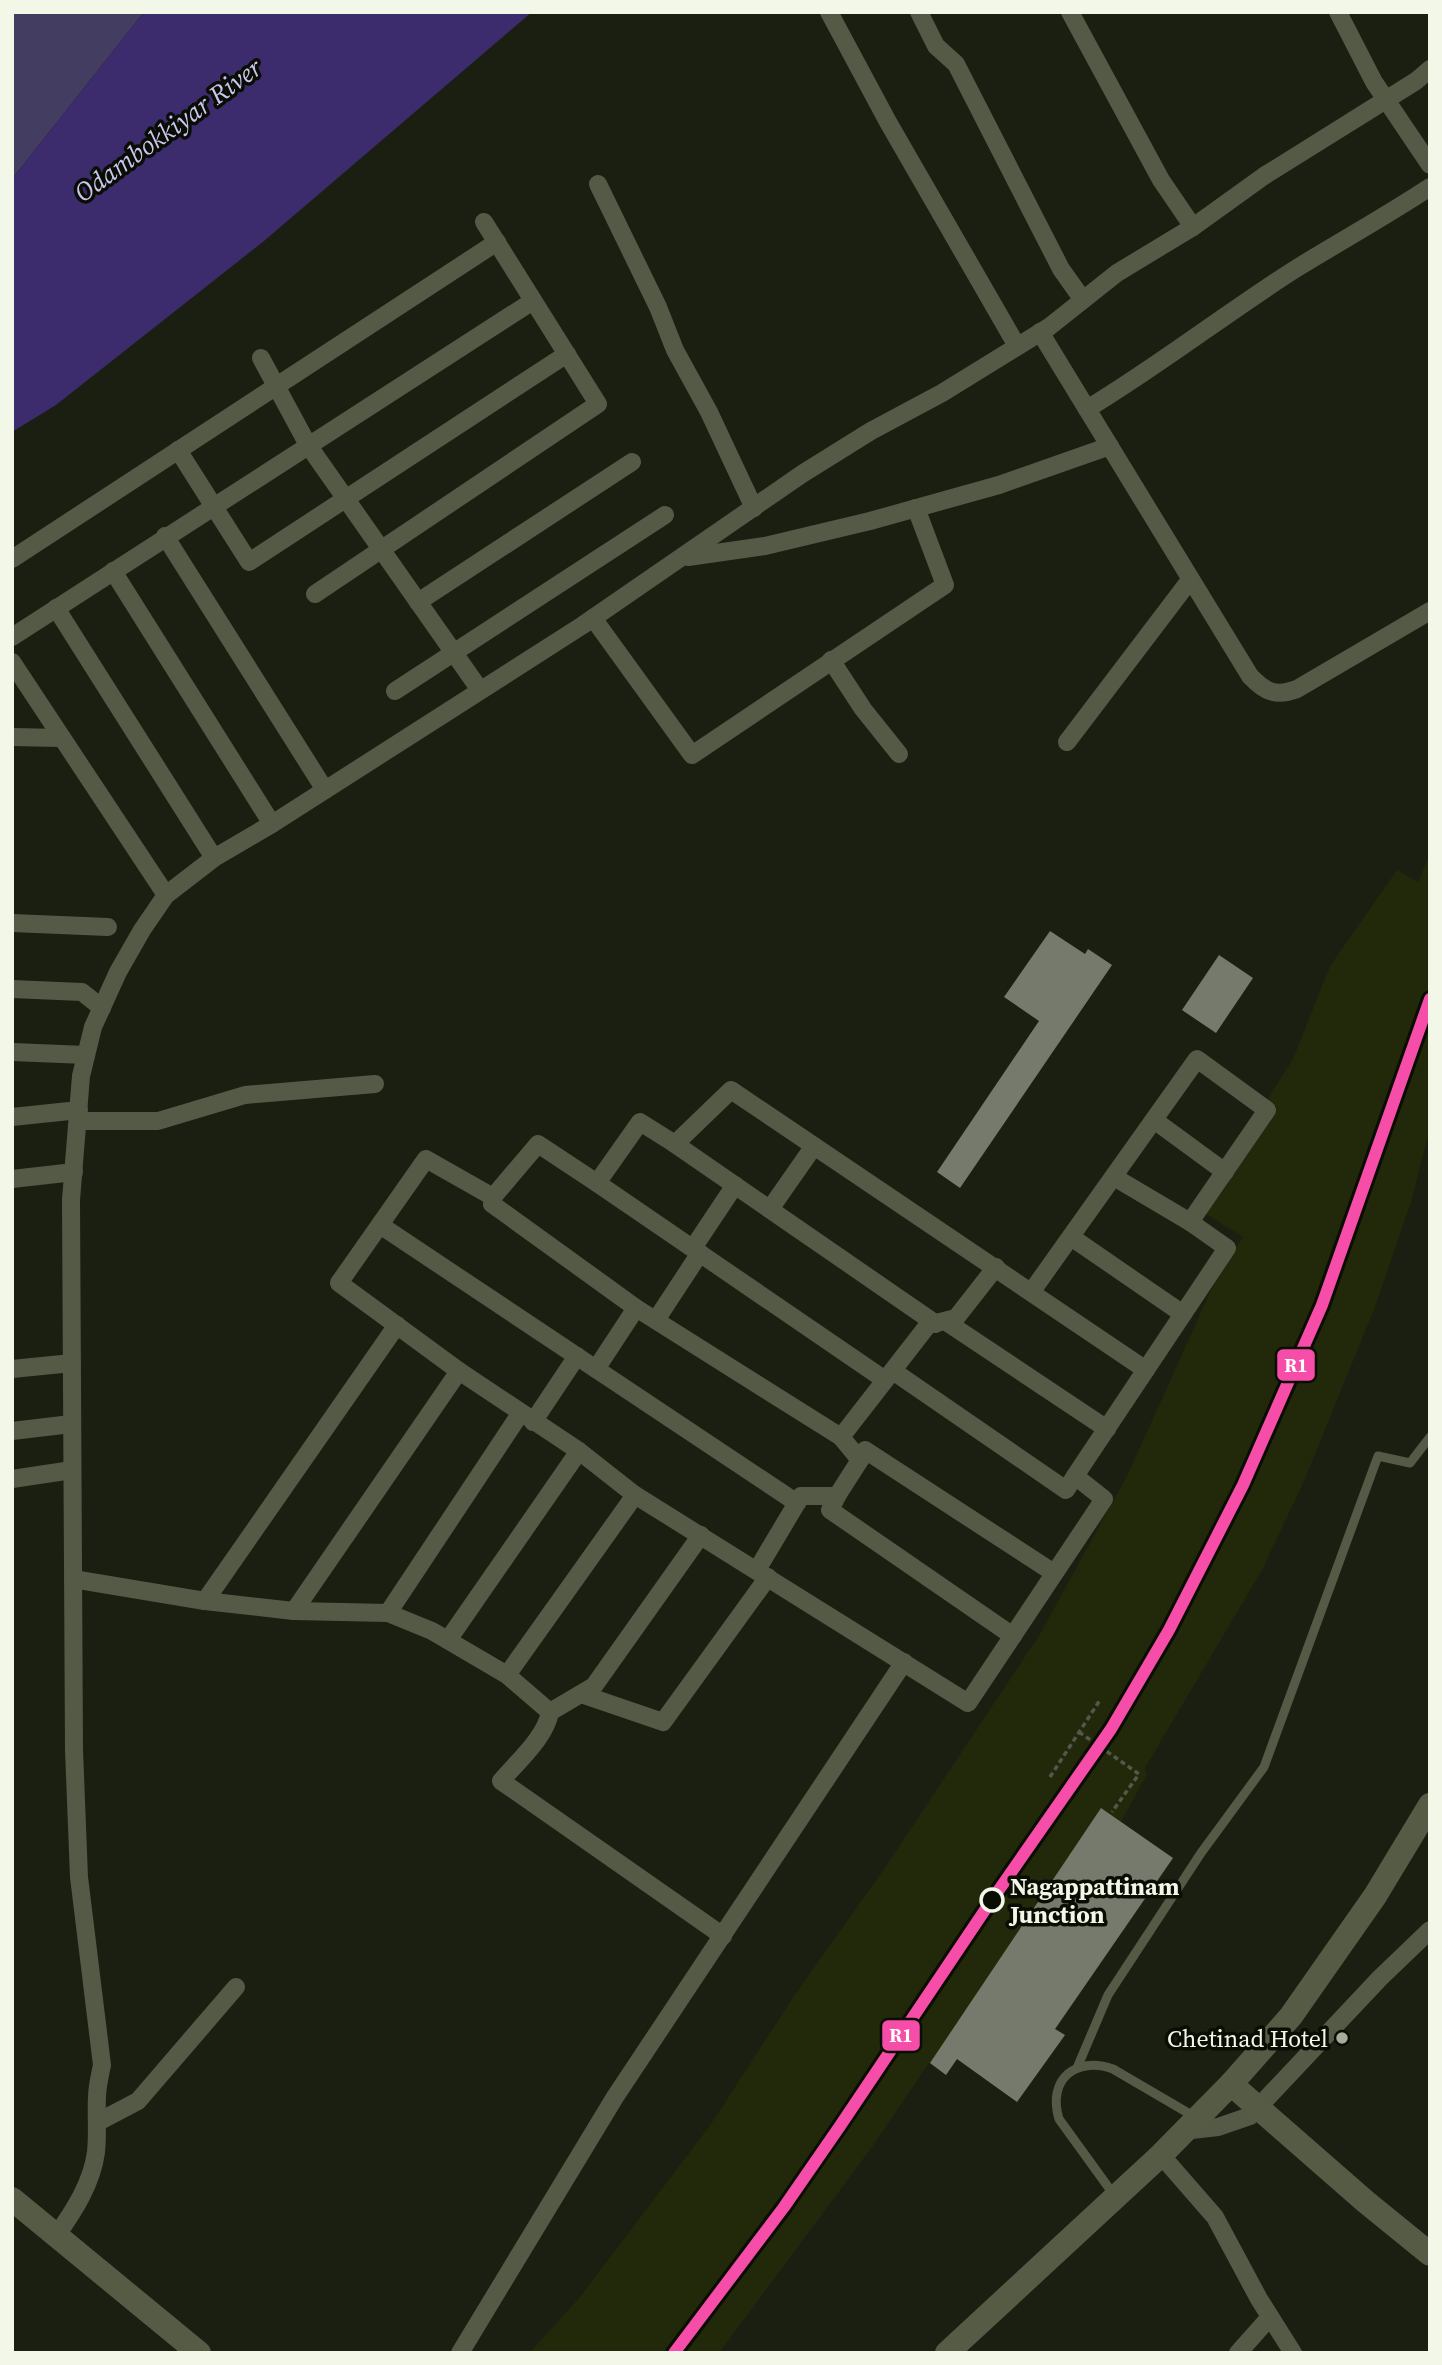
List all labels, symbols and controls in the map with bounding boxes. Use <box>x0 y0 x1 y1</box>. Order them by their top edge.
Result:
water label: Odambokkiyar River <box>67 49 270 210</box>
line badge: R1 <box>1276 1348 1316 1382</box>
text: R1 <box>1284 1352 1308 1378</box>
place label: Nagappattinam Junction <box>1008 1870 1180 1931</box>
marker: Nagappattinam Junction <box>980 1888 1004 1912</box>
line badge: R1 <box>881 2019 921 2052</box>
text: R1 <box>889 2022 913 2048</box>
place label: Chetinad Hotel <box>1167 2022 1328 2055</box>
marker: Chetinad Hotel <box>1334 2030 1350 2046</box>

